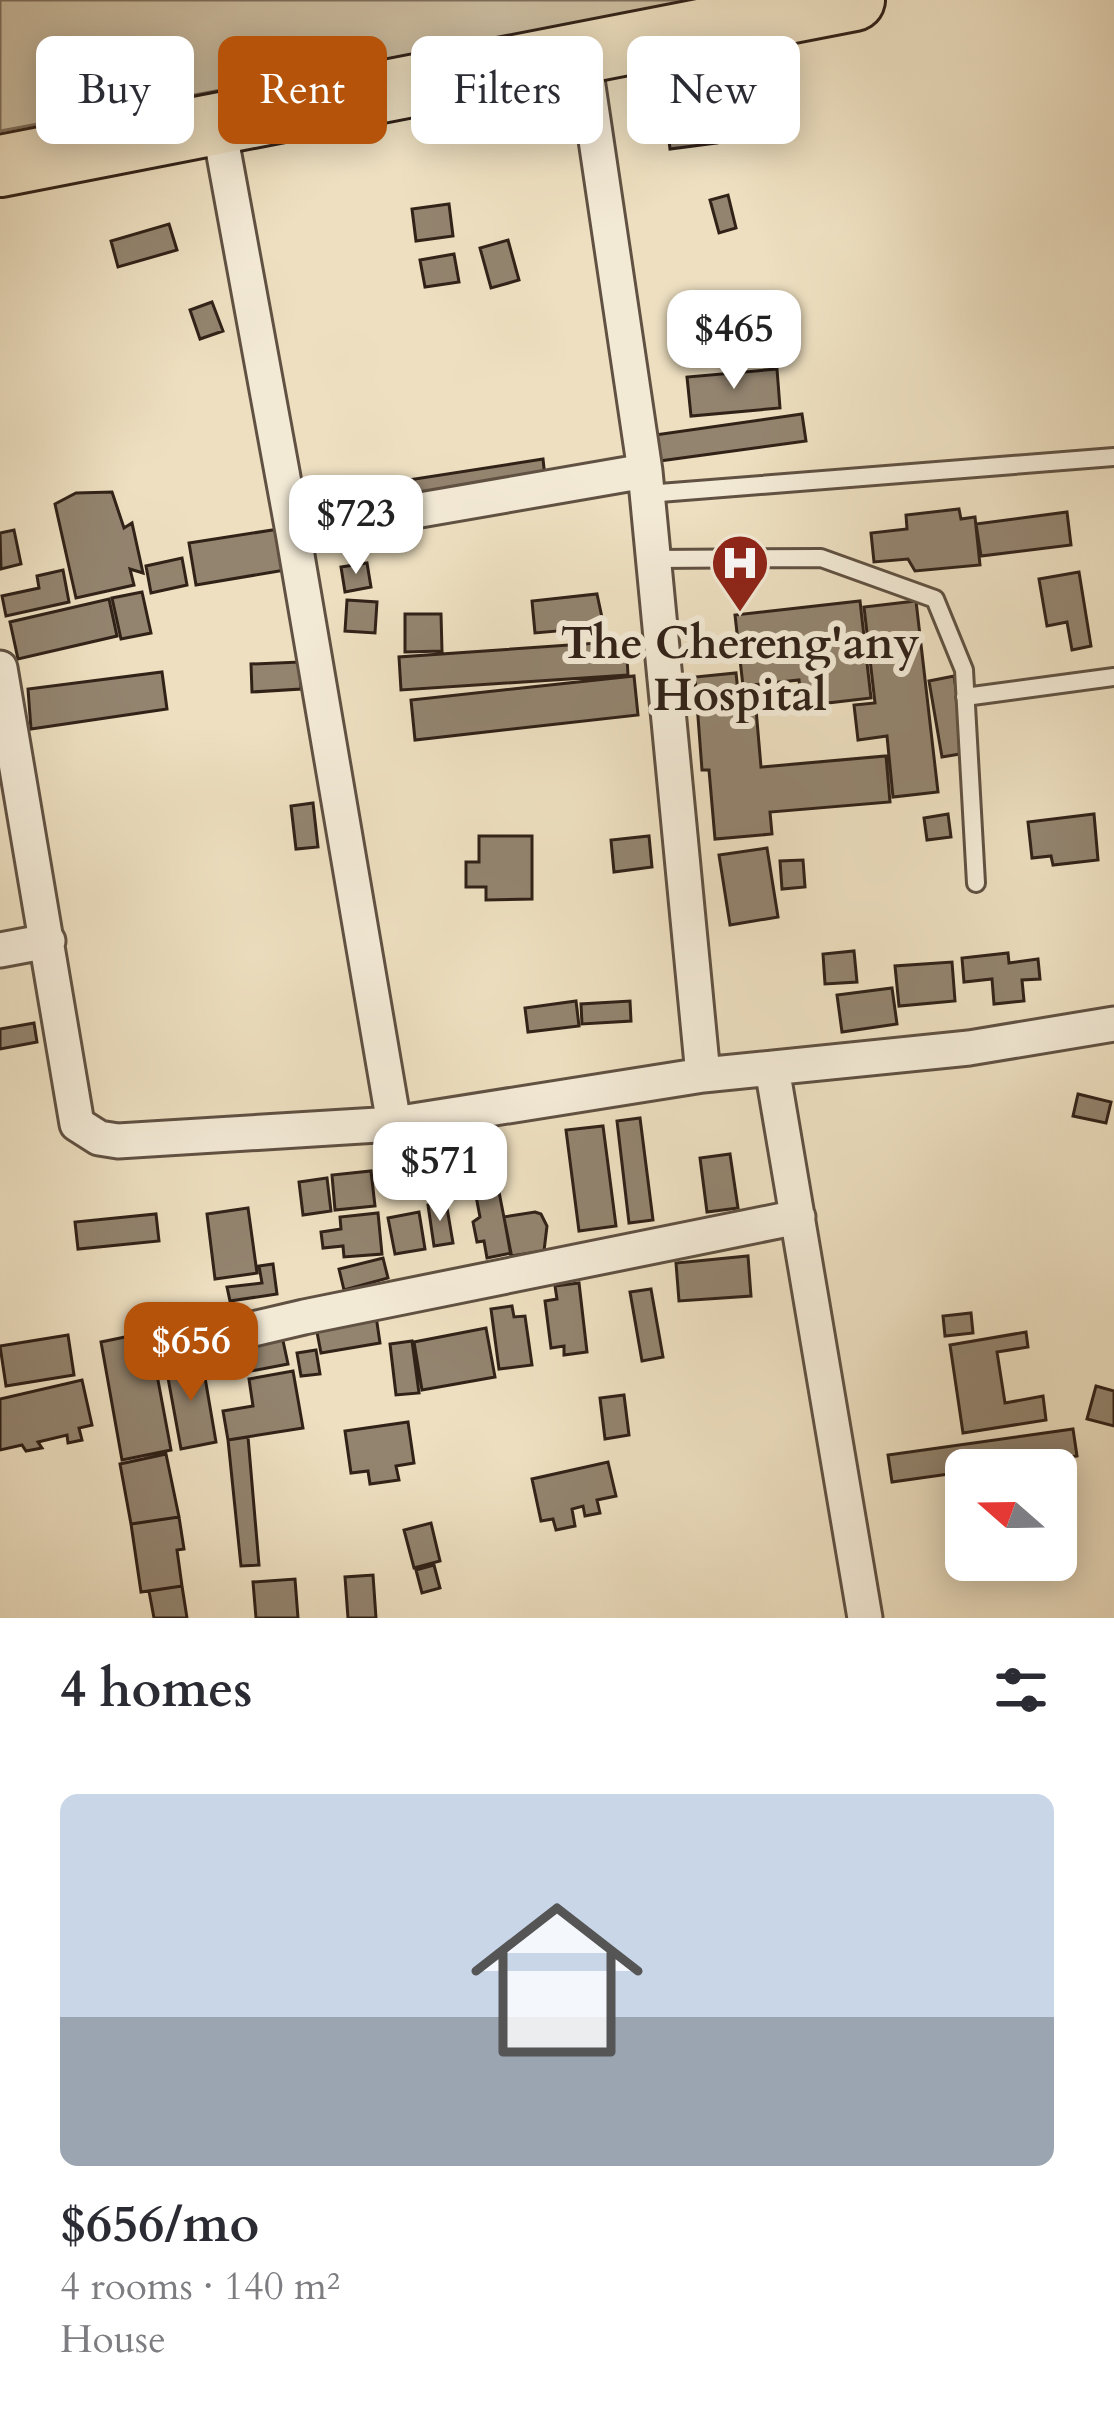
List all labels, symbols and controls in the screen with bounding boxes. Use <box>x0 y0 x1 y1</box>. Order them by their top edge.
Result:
chip: Buy <box>36 36 194 144</box>
chip: Rent <box>218 36 387 144</box>
chip: Filters <box>411 36 603 144</box>
chip: New <box>627 36 800 144</box>
pin: $465 <box>663 290 805 392</box>
text: $465 <box>694 302 774 355</box>
pin: $723 <box>285 475 427 577</box>
text: $723 <box>316 487 396 540</box>
hospital icon: The Chereng'any Hospital <box>709 532 771 614</box>
place label: The Chereng'any Hospital <box>560 613 920 726</box>
pin: $571 <box>369 1122 511 1224</box>
text: $571 <box>400 1134 480 1187</box>
pin: $656 <box>120 1302 262 1404</box>
text: $656 <box>151 1314 231 1367</box>
north arrow <box>945 1449 1077 1581</box>
map controls <box>945 1449 1077 1581</box>
text: 4 homes <box>60 1655 252 1725</box>
icon: filters <box>988 1657 1054 1723</box>
icon: home <box>449 1872 665 2088</box>
text: $656/mo <box>60 2190 259 2260</box>
text: 4 rooms · 140 m² <box>60 2260 340 2313</box>
text: House <box>60 2313 166 2366</box>

